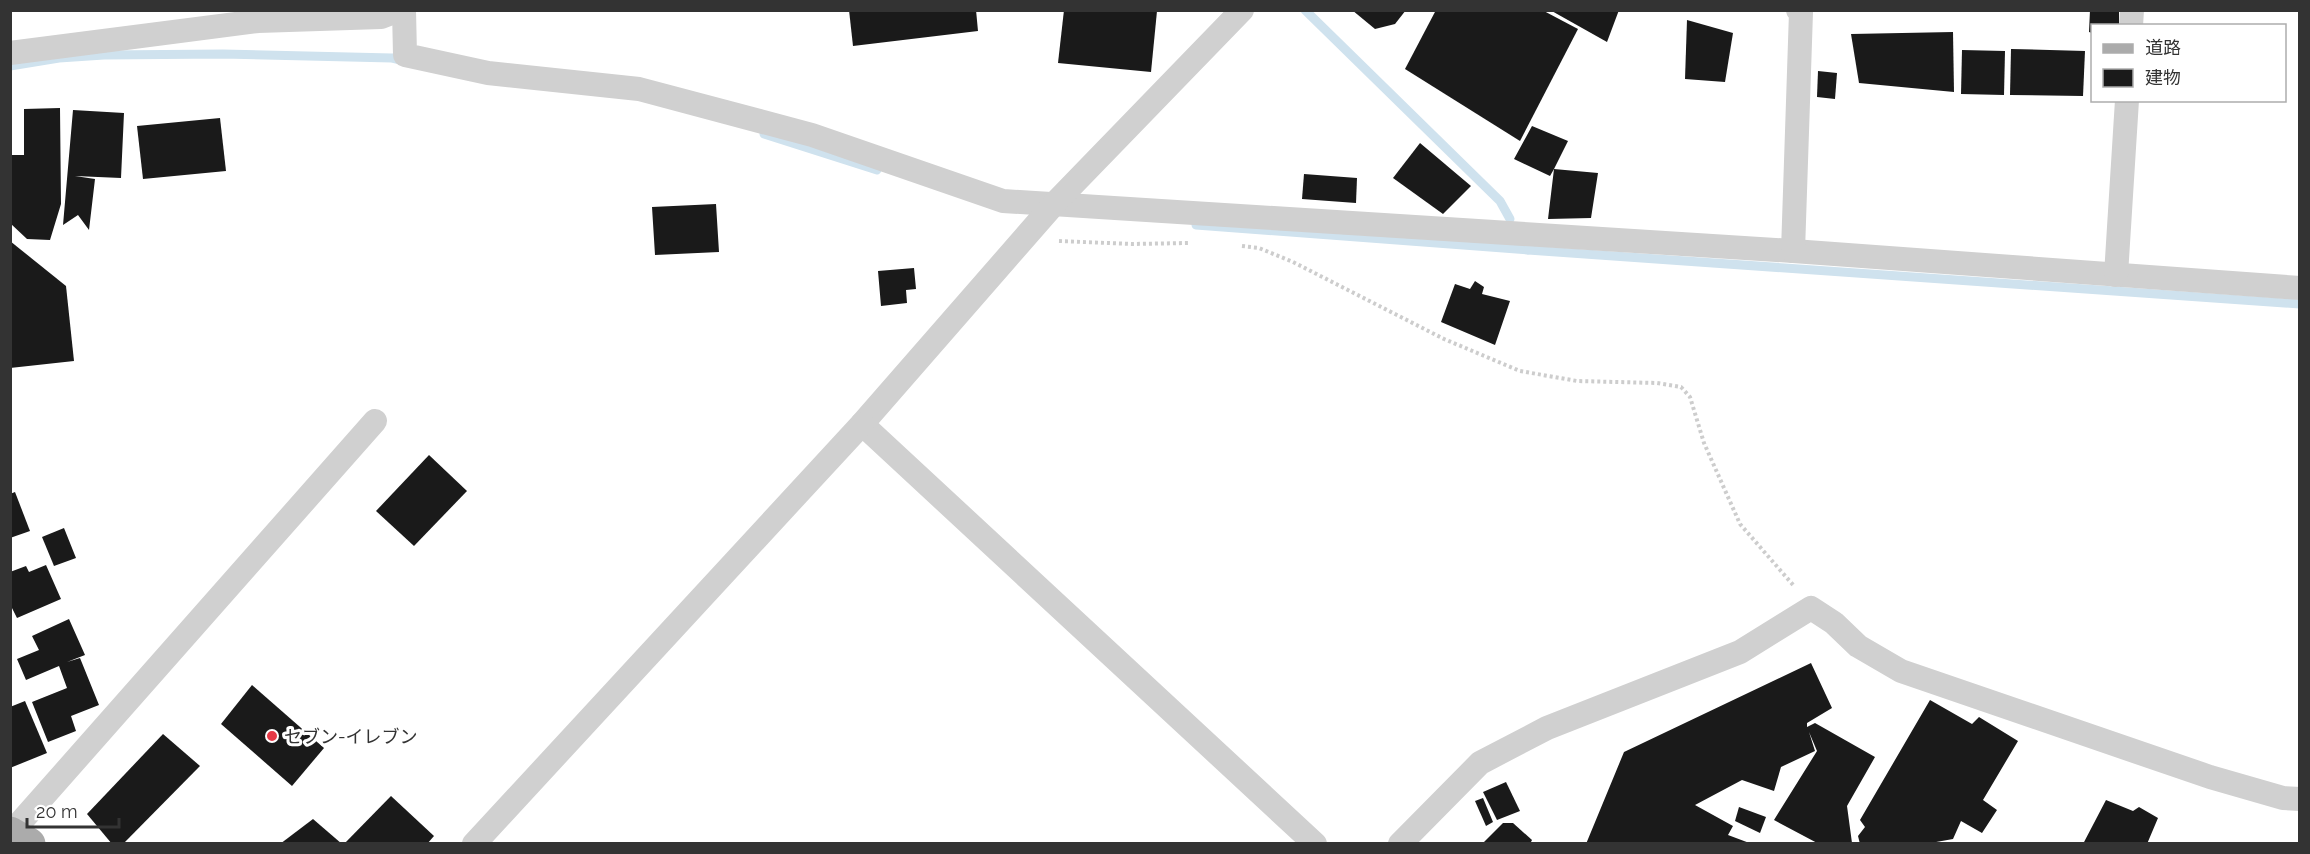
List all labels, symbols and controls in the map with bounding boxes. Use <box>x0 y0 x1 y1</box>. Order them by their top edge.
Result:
legend <box>2091 24 2286 102</box>
text: 道路 <box>2145 37 2181 58</box>
text: 建物 <box>2145 67 2181 88</box>
place label: セブン-イレブン <box>284 726 418 747</box>
marker: セブン-イレブン <box>265 729 279 743</box>
scale bar <box>27 791 118 829</box>
text: 20 m <box>36 801 78 822</box>

